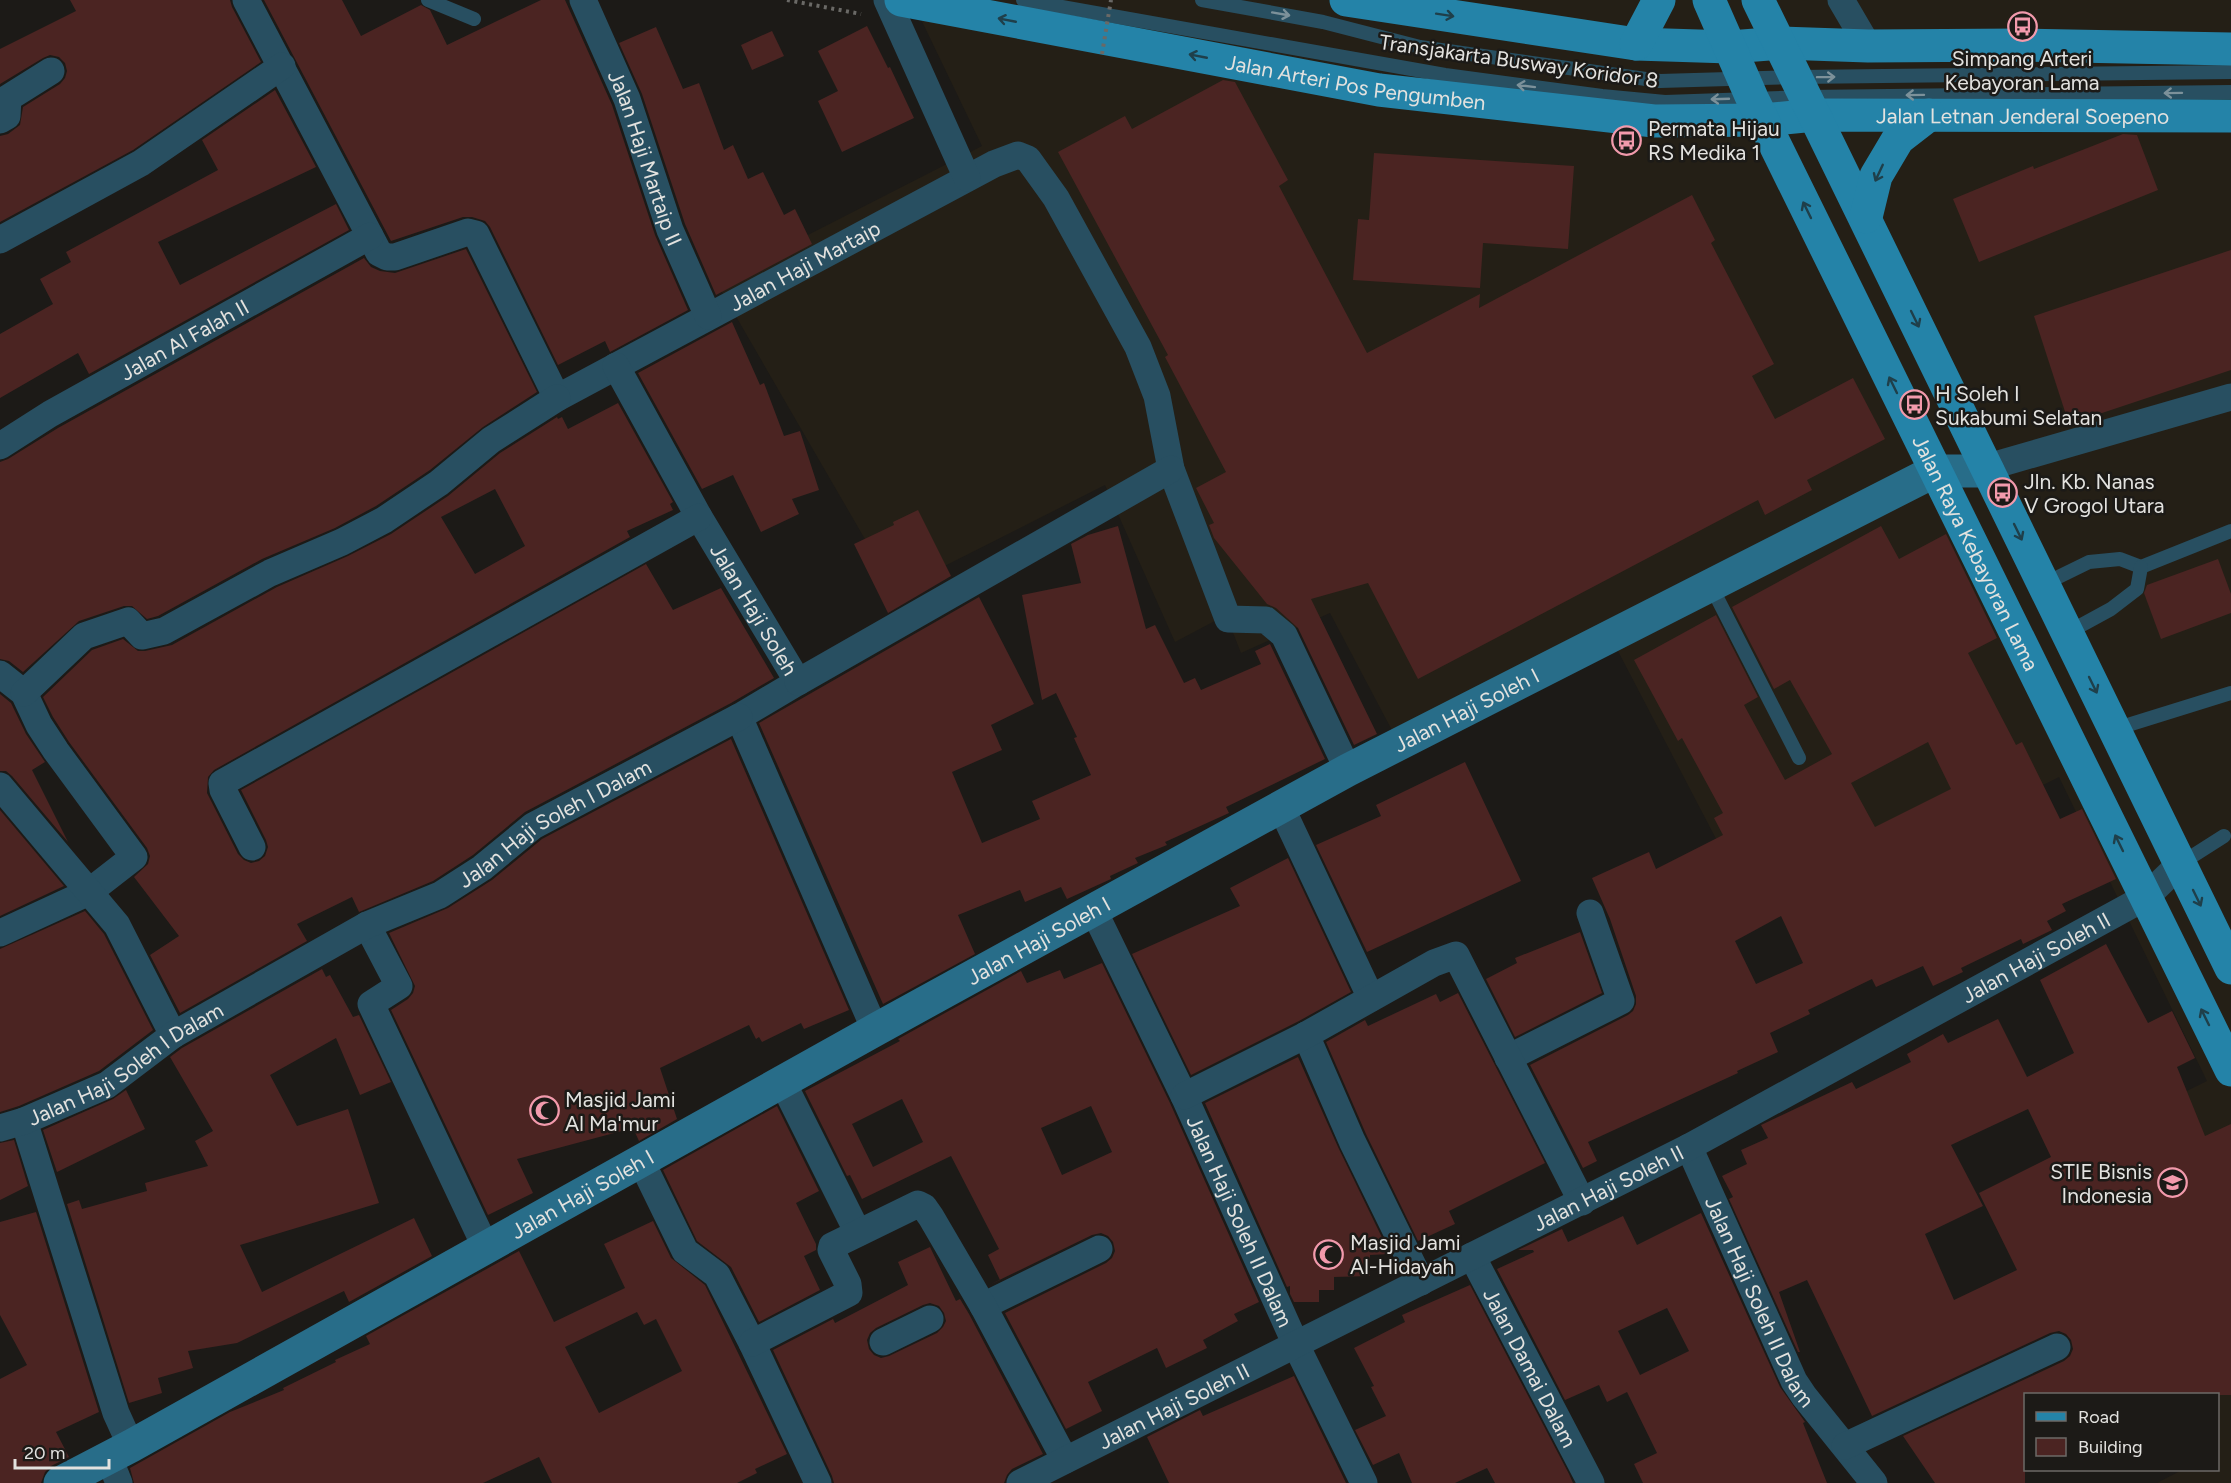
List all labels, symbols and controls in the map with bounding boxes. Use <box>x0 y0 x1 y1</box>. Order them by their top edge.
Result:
one-way arrow <box>1270 9 1290 20</box>
one-way arrow <box>1435 10 1455 21</box>
bus stop icon: Simpang Arteri Kebayoran Lama <box>2006 11 2038 43</box>
one-way arrow <box>997 14 1017 25</box>
street label: Transjakarta Busway Koridor 8 <box>1378 29 1660 93</box>
place label: Simpang Arteri Kebayoran Lama <box>1945 46 2099 95</box>
street label: Jalan Arteri Pos Pengumben <box>1223 49 1487 114</box>
one-way arrow <box>1189 50 1208 61</box>
street label: Jalan Haji Martaip II <box>603 66 688 250</box>
one-way arrow <box>1816 71 1836 83</box>
one-way arrow <box>1516 80 1536 91</box>
one-way arrow <box>2163 87 2183 99</box>
one-way arrow <box>1905 90 1925 101</box>
one-way arrow <box>1710 94 1730 105</box>
street label: Jalan Letnan Jenderal Soepeno <box>1876 103 2169 128</box>
place label: Permata Hijau RS Medika 1 <box>1648 116 1780 165</box>
bus stop icon: Permata Hijau RS Medika 1 <box>1611 124 1643 156</box>
one-way arrow <box>1873 164 1884 182</box>
one-way arrow <box>1801 202 1813 220</box>
street label: Jalan Haji Martaip <box>725 215 884 316</box>
street label: Jalan Al Falah II <box>115 294 253 385</box>
one-way arrow <box>1909 309 1921 327</box>
one-way arrow <box>1887 377 1898 395</box>
place label: H Soleh I Sukabumi Selatan <box>1935 381 2102 430</box>
bus stop icon: H Soleh I Sukabumi Selatan <box>1898 389 1930 421</box>
street label: Jalan Raya Kebayoran Lama <box>1908 431 2045 675</box>
place label: Jln. Kb. Nanas V Grogol Utara <box>2024 469 2165 518</box>
bus stop icon: Jln. Kb. Nanas V Grogol Utara <box>1987 477 2019 509</box>
one-way arrow <box>2012 523 2024 540</box>
street label: Jalan Haji Soleh <box>705 539 803 680</box>
street label: Jalan Haji Soleh I <box>1389 662 1543 757</box>
one-way arrow <box>2088 676 2099 694</box>
street label: Jalan Haji Soleh I Dalam <box>454 753 655 892</box>
one-way arrow <box>2113 834 2124 852</box>
one-way arrow <box>2191 889 2203 907</box>
street label: Jalan Haji Soleh I <box>962 891 1115 990</box>
street label: Jalan Haji Soleh II <box>1957 907 2114 1008</box>
street label: Jalan Haji Soleh I Dalam <box>24 997 227 1130</box>
one-way arrow <box>2199 1009 2211 1027</box>
place label: Masjid Jami Al Ma'mur <box>565 1087 676 1136</box>
mosque icon: Masjid Jami Al Ma'mur <box>528 1095 560 1127</box>
street label: Jalan Haji Soleh II Dalam <box>1182 1111 1299 1331</box>
street label: Jalan Haji Soleh II <box>1528 1139 1688 1236</box>
street label: Jalan Haji Soleh I <box>506 1144 658 1244</box>
place label: STIE Bisnis Indonesia <box>2050 1159 2152 1208</box>
school or university icon: STIE Bisnis Indonesia <box>2157 1167 2189 1199</box>
street label: Jalan Haji Soleh II Dalam <box>1700 1192 1820 1412</box>
place label: Masjid Jami Al-Hidayah <box>1350 1230 1461 1279</box>
mosque icon: Masjid Jami Al-Hidayah <box>1313 1238 1345 1270</box>
street label: Jalan Damai Dalam <box>1479 1284 1582 1451</box>
street label: Jalan Haji Soleh II <box>1094 1357 1253 1454</box>
legend <box>2024 1393 2219 1471</box>
text: Road <box>2078 1406 2119 1428</box>
scale bar <box>15 1432 110 1470</box>
text: Building <box>2078 1436 2143 1458</box>
text: 20 m <box>24 1442 65 1464</box>

